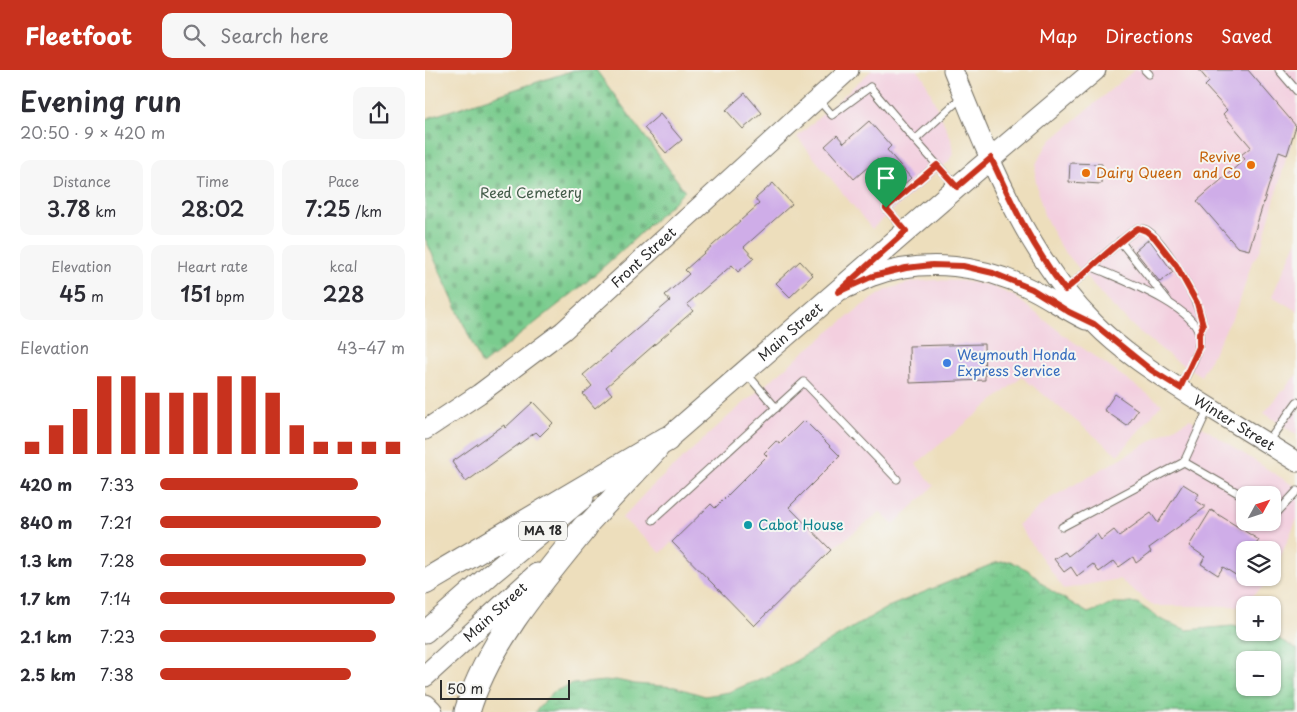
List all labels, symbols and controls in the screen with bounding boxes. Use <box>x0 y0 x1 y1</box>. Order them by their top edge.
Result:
search box <box>162 13 512 58</box>
text: Fleetfoot <box>25 17 132 53</box>
icon: search <box>180 21 208 49</box>
text: Search here <box>220 21 329 49</box>
text: Map <box>1039 22 1077 49</box>
text: Directions <box>1105 22 1193 49</box>
text: Saved <box>1221 22 1272 49</box>
text: Evening run <box>20 79 182 122</box>
button: share <box>353 87 405 139</box>
text: 20:50 · 9 × 420 m <box>20 120 165 144</box>
place label: Revive and Co <box>1193 146 1241 183</box>
pin <box>865 157 907 208</box>
marker: Revive and Co <box>1245 159 1257 171</box>
place label: Dairy Queen <box>1096 162 1182 183</box>
icon: arrive <box>872 164 900 192</box>
marker: Dairy Queen <box>1080 167 1092 179</box>
text: Distance <box>52 171 111 192</box>
text: Time <box>196 171 229 192</box>
text: Pace <box>328 171 359 192</box>
park label: Reed Cemetery <box>480 182 582 203</box>
text: 3.78 <box>47 192 91 224</box>
text: 28:02 <box>181 192 244 224</box>
text: 7:25 <box>305 192 351 224</box>
text: km <box>91 201 116 222</box>
text: /km <box>351 201 382 222</box>
street label: Front Street <box>606 222 681 292</box>
text: Elevation <box>51 256 112 277</box>
text: Heart rate <box>177 256 248 277</box>
text: kcal <box>330 256 357 277</box>
text: 45 <box>59 277 87 309</box>
text: 151 <box>180 277 211 309</box>
text: 228 <box>323 277 364 309</box>
text: m <box>87 286 104 307</box>
text: bpm <box>211 286 245 307</box>
street label: Main Street <box>753 297 827 366</box>
text: Elevation <box>20 335 89 359</box>
text: 43–47 m <box>337 335 405 359</box>
place label: Weymouth Honda Express Service <box>957 344 1077 381</box>
marker: Weymouth Honda Express Service <box>941 357 953 369</box>
street label: Winter Street <box>1190 389 1279 456</box>
text: 420 m <box>20 472 72 496</box>
text: 7:33 <box>100 472 134 496</box>
north arrow <box>1236 486 1281 531</box>
map controls <box>1236 486 1281 696</box>
text: 840 m <box>20 510 73 534</box>
text: 7:21 <box>100 510 132 534</box>
place label: Cabot House <box>758 514 844 535</box>
marker: Cabot House <box>742 519 754 531</box>
road number: MA 18 <box>519 522 567 541</box>
button: layers <box>1236 541 1281 586</box>
text: 1.3 km <box>20 548 72 572</box>
text: 7:28 <box>100 548 135 572</box>
street label: Main Street <box>458 577 532 646</box>
text: 1.7 km <box>20 586 71 610</box>
text: 7:14 <box>100 586 131 610</box>
button: + <box>1236 596 1281 641</box>
text: 2.1 km <box>20 624 72 648</box>
text: 7:23 <box>100 624 135 648</box>
button: − <box>1236 651 1281 696</box>
text: 2.5 km <box>20 662 76 686</box>
text: 7:38 <box>100 662 134 686</box>
scale bar <box>440 677 570 700</box>
text: 50 m <box>447 678 483 699</box>

